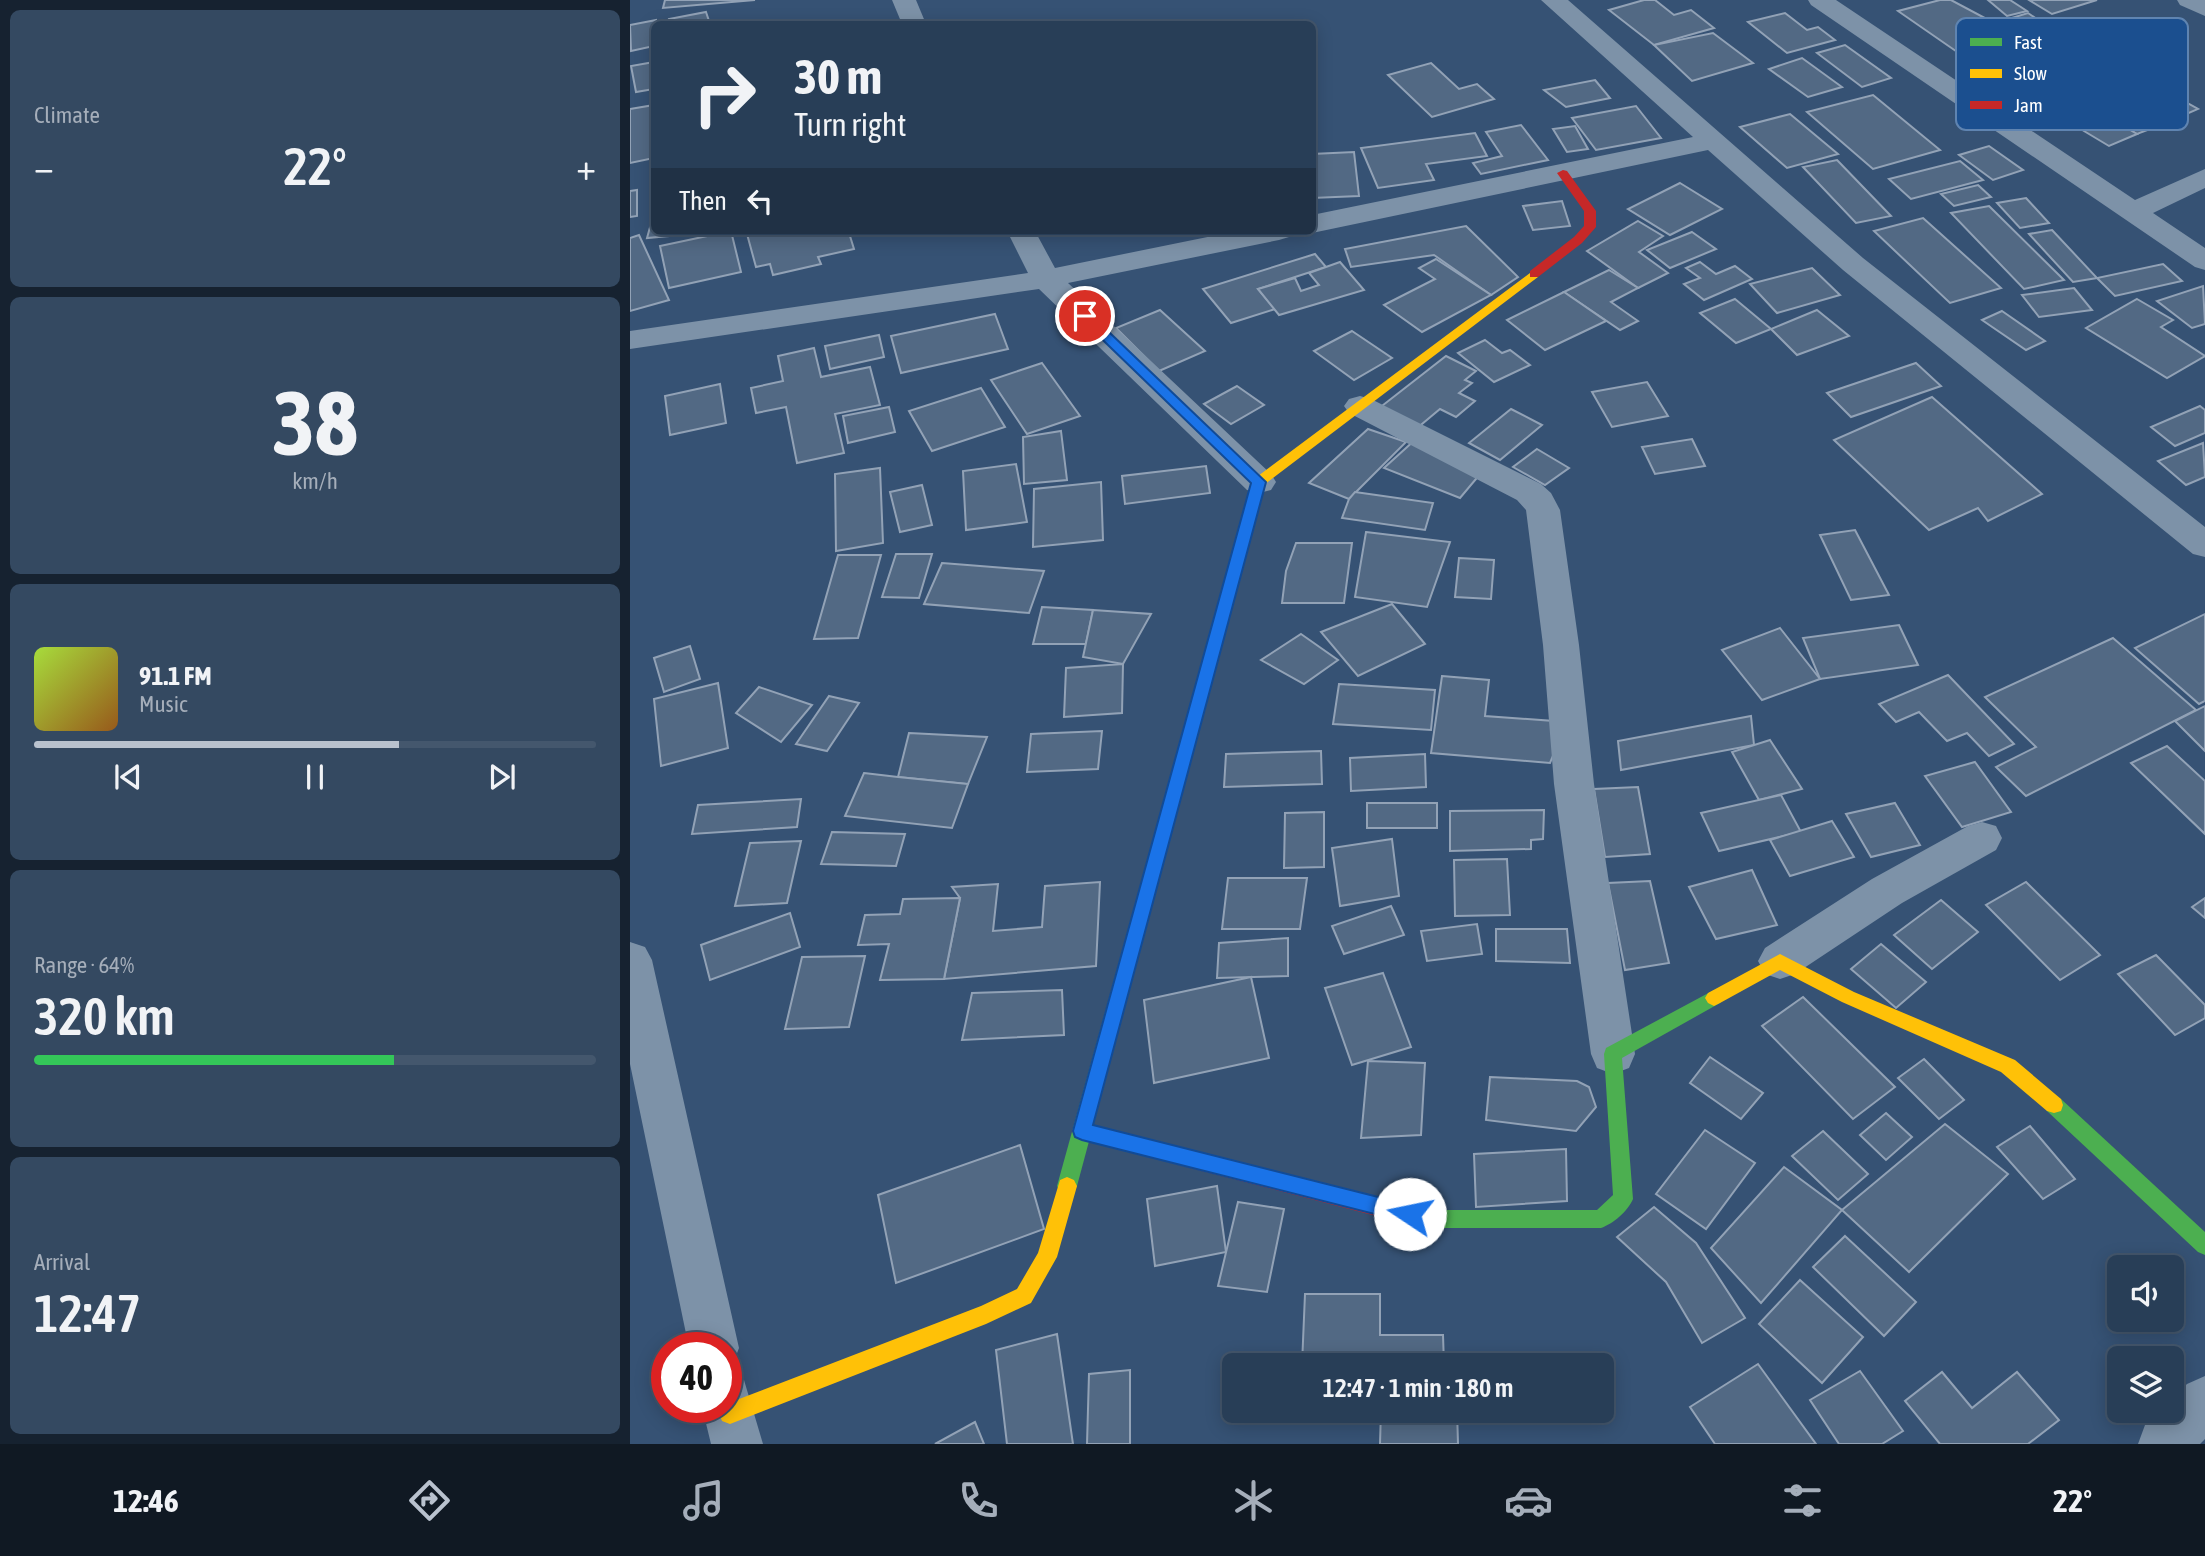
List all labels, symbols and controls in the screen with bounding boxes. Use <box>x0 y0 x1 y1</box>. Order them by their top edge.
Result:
legend <box>1956 18 2188 130</box>
text: Fast <box>2014 31 2042 53</box>
text: 30 m <box>794 48 882 104</box>
icon: right <box>679 49 770 140</box>
text: Slow <box>2014 62 2048 84</box>
text: Jam <box>2014 94 2043 116</box>
text: Climate <box>34 102 100 128</box>
text: Turn right <box>794 106 907 143</box>
text: 22° <box>283 136 347 196</box>
text: − <box>34 145 54 188</box>
text: + <box>576 145 596 188</box>
icon: left <box>741 182 779 220</box>
text: Then <box>679 186 727 216</box>
pin <box>1055 286 1115 346</box>
icon: arrive <box>1066 297 1104 335</box>
text: 38 <box>272 370 358 474</box>
text: km/h <box>292 468 338 494</box>
text: 91.1 FM <box>139 661 212 691</box>
text: Music <box>139 691 187 717</box>
icon: previous <box>109 758 147 796</box>
icon: pause <box>296 758 334 796</box>
icon: next <box>483 758 521 796</box>
text: Range · 64% <box>34 952 134 978</box>
text: 320 km <box>34 986 175 1046</box>
position arrow <box>1373 1177 1447 1251</box>
text: Arrival <box>34 1249 90 1275</box>
map controls <box>2107 1255 2184 1423</box>
button: sound <box>2107 1255 2184 1332</box>
text: 12:47 <box>34 1283 141 1343</box>
speed limit sign: 40 <box>651 1332 742 1423</box>
button: layers <box>2107 1346 2184 1423</box>
text: 12:47 · 1 min · 180 m <box>1323 1373 1513 1403</box>
icon: directions <box>405 1476 454 1525</box>
icon: music <box>679 1476 728 1525</box>
icon: phone <box>954 1476 1003 1525</box>
icon: climate <box>1229 1476 1278 1525</box>
icon: car <box>1504 1476 1553 1525</box>
icon: filters <box>1778 1476 1827 1525</box>
text: 12:46 <box>113 1482 179 1519</box>
text: 22° <box>2053 1482 2092 1519</box>

